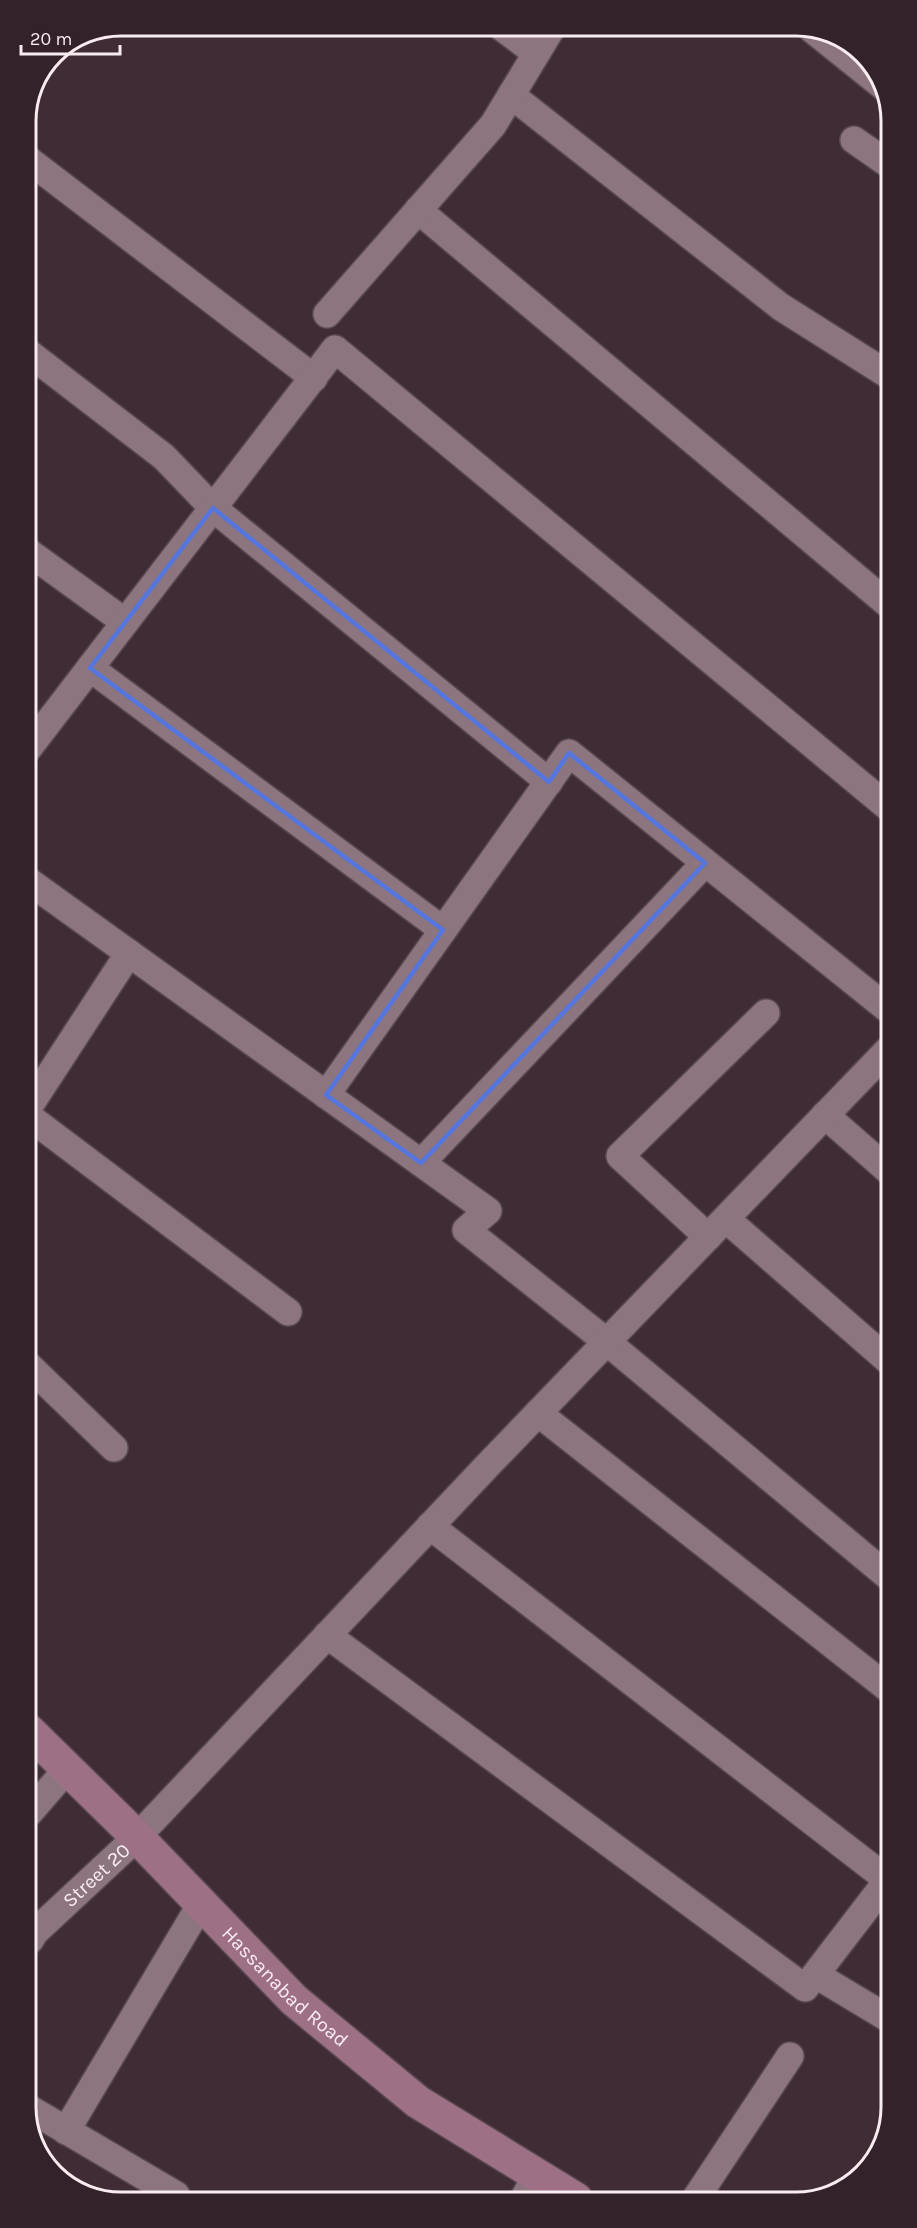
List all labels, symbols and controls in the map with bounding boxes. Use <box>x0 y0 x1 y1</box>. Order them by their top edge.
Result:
scale bar <box>21 18 120 56</box>
text: 20 m <box>30 28 72 50</box>
street label: Street 20 <box>58 1839 135 1912</box>
street label: Hassanabad Road <box>217 1922 353 2052</box>

